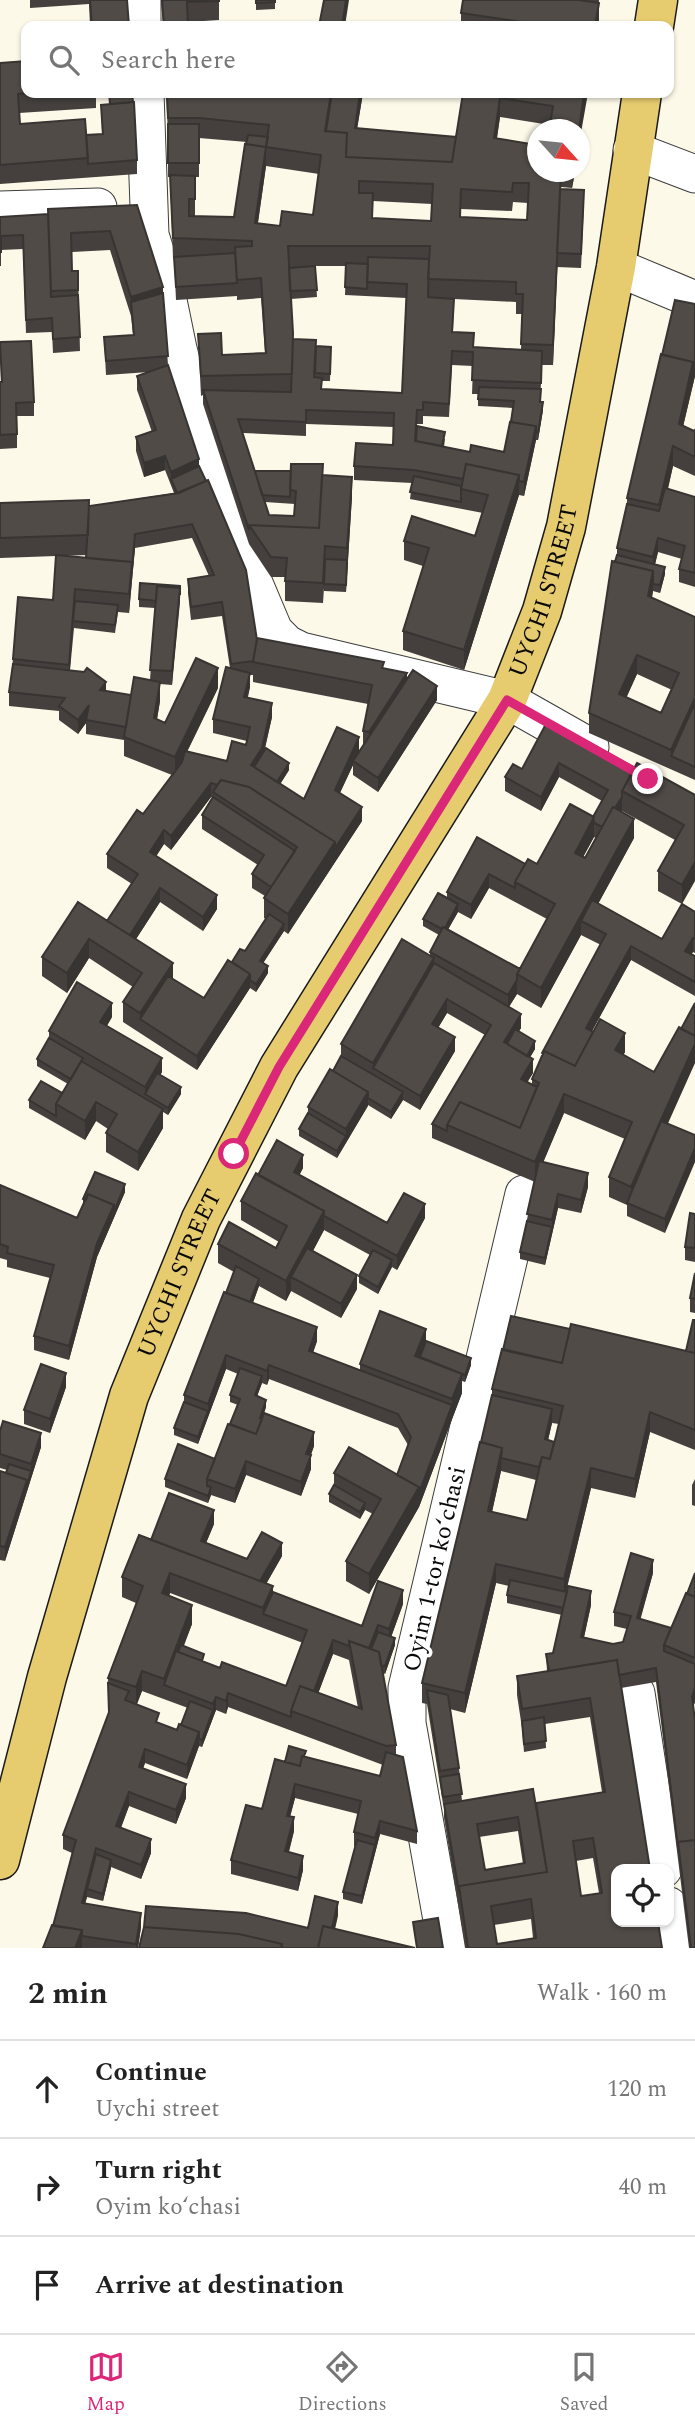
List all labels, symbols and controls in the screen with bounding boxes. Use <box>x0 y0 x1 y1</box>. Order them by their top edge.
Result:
search box <box>21 21 674 98</box>
text: Search here <box>101 40 236 80</box>
icon: search <box>45 41 83 79</box>
north arrow <box>527 119 590 182</box>
street label: UYCHI STREET <box>499 502 588 683</box>
route end <box>632 763 663 794</box>
route start <box>218 1138 249 1169</box>
street label: UYCHI STREET <box>128 1183 231 1364</box>
street label: Oyim 1-tor koʻchasi <box>394 1462 476 1676</box>
map controls <box>611 1864 674 1927</box>
button: locate <box>611 1864 674 1927</box>
text: 2 min <box>28 1971 108 2017</box>
text: Walk · 160 m <box>537 1976 667 2011</box>
text: Continue <box>95 2052 207 2092</box>
icon: ahead <box>28 2070 66 2108</box>
text: 120 m <box>607 2072 667 2107</box>
text: Uychi street <box>95 2092 220 2127</box>
text: Turn right <box>95 2150 222 2190</box>
icon: right <box>28 2168 66 2206</box>
text: 40 m <box>618 2170 667 2205</box>
text: Oyim koʻchasi <box>95 2190 241 2225</box>
text: Arrive at destination <box>95 2265 344 2305</box>
icon: arrive <box>28 2266 66 2304</box>
tab: Map <box>87 2348 125 2419</box>
tab: Directions <box>298 2348 387 2419</box>
tab: Saved <box>560 2348 608 2419</box>

